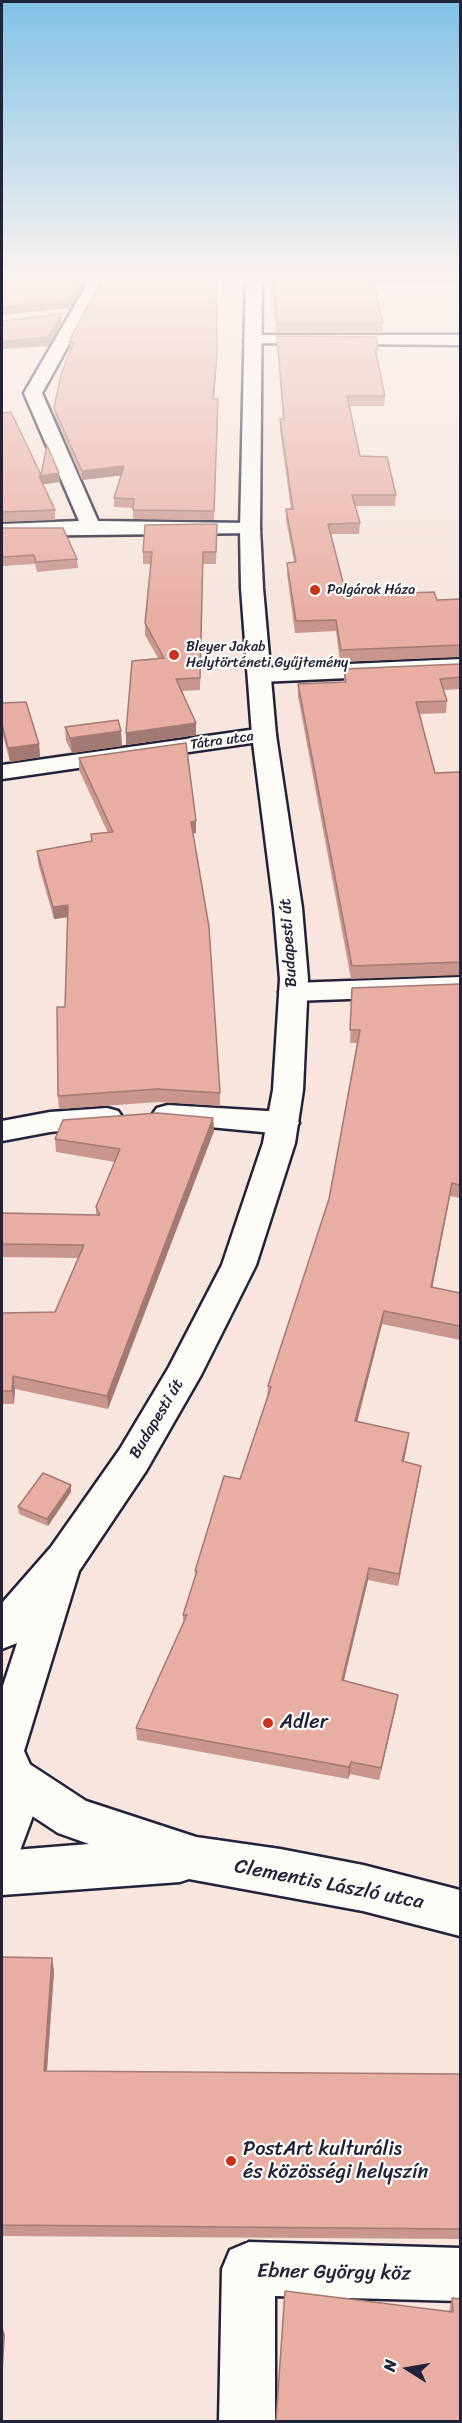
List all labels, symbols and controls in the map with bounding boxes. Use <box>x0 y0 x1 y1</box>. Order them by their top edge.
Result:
place label: Polgárok Háza <box>327 582 415 598</box>
marker: Polgárok Háza <box>308 583 322 597</box>
place label: Bleyer Jakab Helytörténeti Gyűjtemény <box>186 639 348 672</box>
marker: Bleyer Jakab Helytörténeti Gyűjtemény <box>167 648 181 662</box>
street label: Tátra utca <box>189 728 255 754</box>
street label: Budapesti út <box>276 898 302 988</box>
street label: Budapesti út <box>126 1376 188 1462</box>
place label: Adler <box>280 1711 328 1735</box>
marker: Adler <box>261 1716 275 1730</box>
street label: Clementis László utca <box>232 1855 426 1915</box>
place label: PostArt kulturális és közösségi helyszín <box>243 2138 428 2185</box>
marker: PostArt kulturális és közösségi helyszín <box>224 2154 238 2168</box>
street label: Ebner György köz <box>257 2260 411 2286</box>
north arrow <box>378 2339 438 2399</box>
text: N <box>375 2357 405 2374</box>

